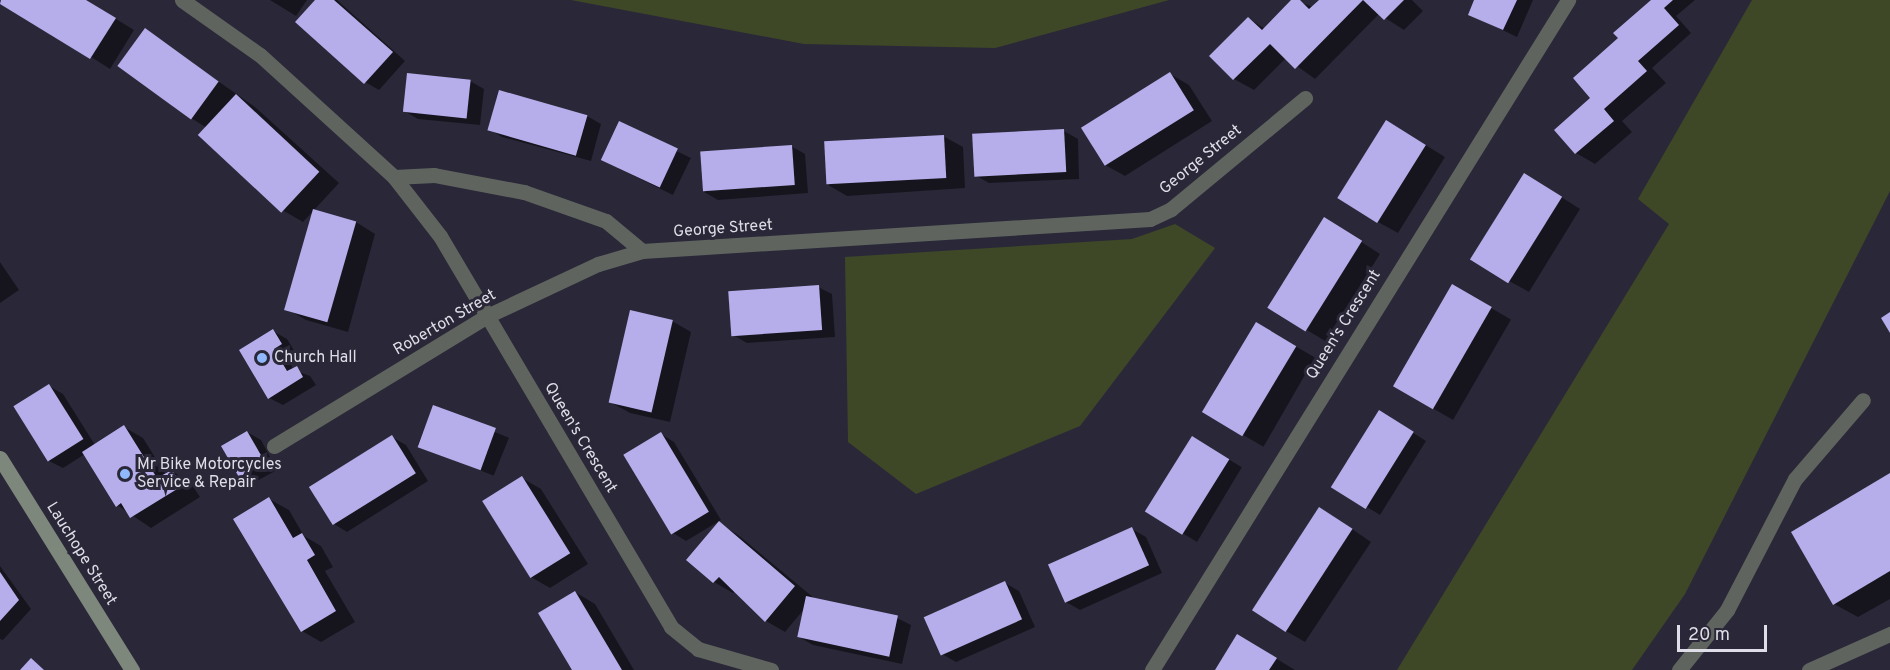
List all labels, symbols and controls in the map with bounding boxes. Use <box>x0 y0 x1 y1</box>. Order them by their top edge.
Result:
street label: George Street <box>1156 121 1246 199</box>
street label: George Street <box>672 216 774 242</box>
street label: Queen's Crescent <box>1303 267 1385 383</box>
street label: Roberton Street <box>390 286 500 360</box>
place label: Church Hall <box>274 348 357 368</box>
marker: Church Hall <box>255 351 269 365</box>
street label: Queen's Crescent <box>539 379 621 497</box>
place label: Mr Bike Motorcycles Service & Repair <box>137 455 282 493</box>
marker: Mr Bike Motorcycles Service & Repair <box>118 467 132 481</box>
street label: Lauchope Street <box>42 499 120 609</box>
scale bar <box>1680 613 1770 651</box>
text: 20 m <box>1688 624 1730 647</box>

